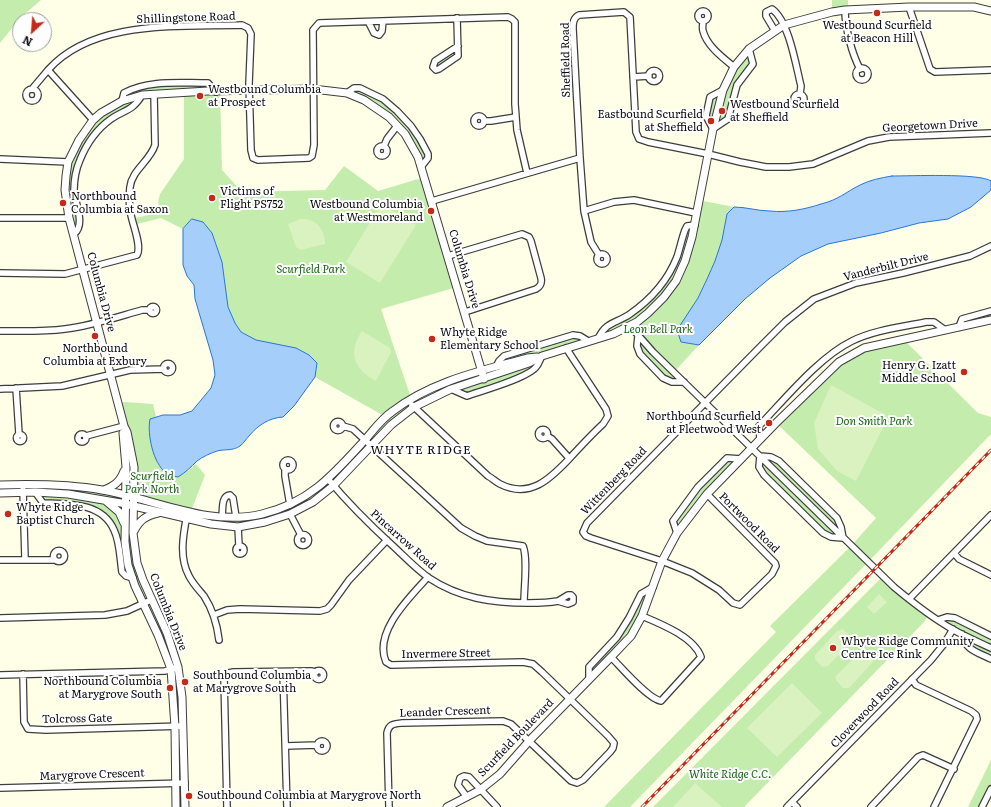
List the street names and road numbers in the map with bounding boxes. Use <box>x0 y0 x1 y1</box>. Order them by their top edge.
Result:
street label: Shillingstone Road <box>136 10 236 26</box>
street label: Sheffield Road <box>559 22 573 98</box>
street label: Georgetown Drive <box>882 117 978 135</box>
street label: Columbia Drive <box>446 228 482 310</box>
street label: Vanderbilt Drive <box>842 250 930 284</box>
street label: Columbia Drive <box>84 251 118 333</box>
street label: Wittenberg Road <box>578 444 650 518</box>
street label: Portwood Road <box>716 490 782 556</box>
street label: Pincarrow Road <box>367 507 439 573</box>
street label: Columbia Drive <box>146 571 190 653</box>
street label: Invermere Street <box>401 647 491 661</box>
street label: Cloverwood Road <box>828 675 902 751</box>
street label: Scurfield Boulevard <box>475 696 557 780</box>
street label: Leander Crescent <box>399 704 491 720</box>
street label: Tolcross Gate <box>42 712 112 726</box>
street label: Marygrove Crescent <box>39 767 145 783</box>

